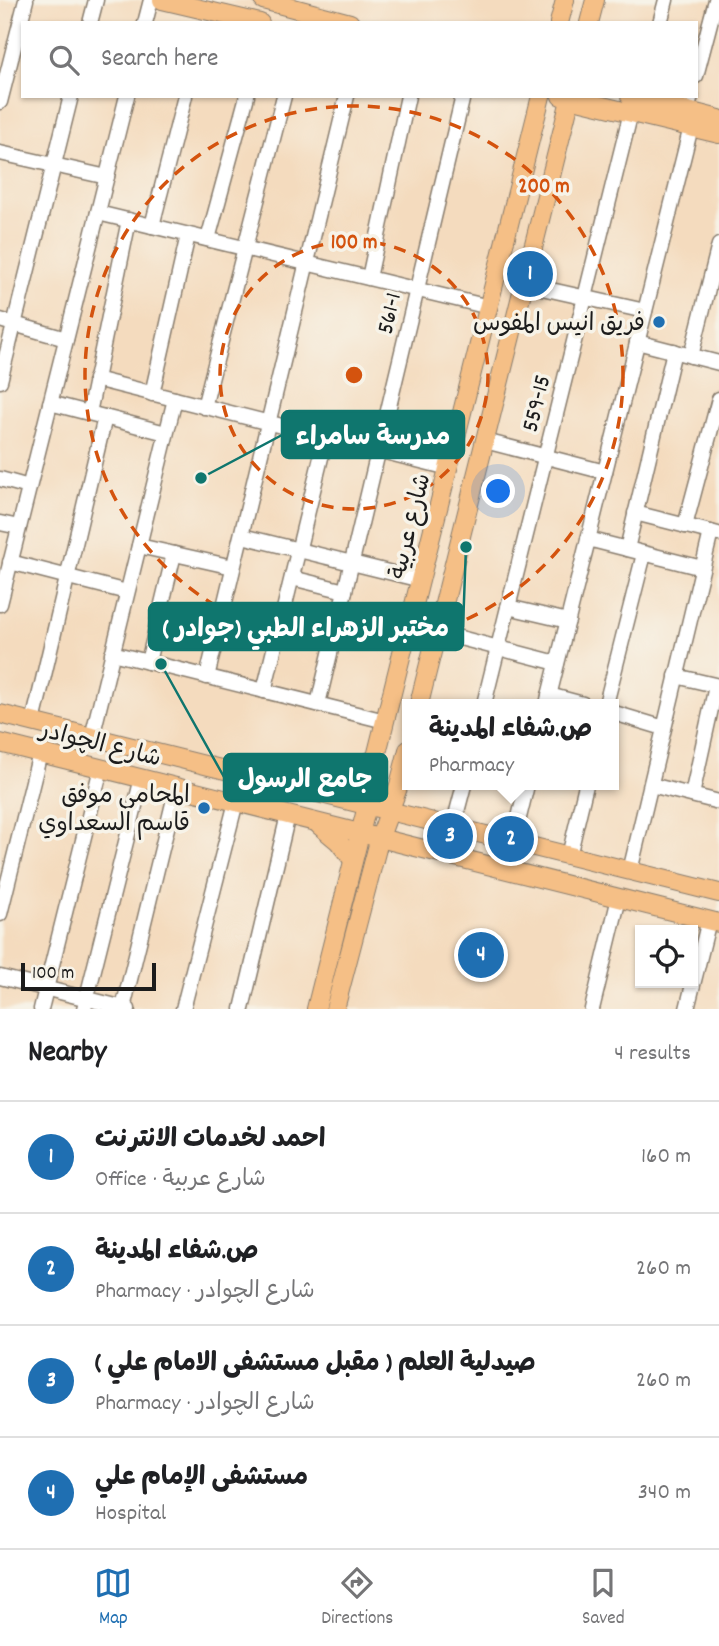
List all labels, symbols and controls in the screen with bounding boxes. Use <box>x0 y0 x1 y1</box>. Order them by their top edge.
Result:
search box <box>21 21 698 98</box>
icon: search <box>45 41 83 79</box>
text: Search here <box>101 41 219 78</box>
text: 200 m <box>518 173 570 203</box>
text: 100 m <box>331 229 377 259</box>
pin: 1 <box>507 248 553 300</box>
street label: 561-1 <box>370 290 412 338</box>
place label: فريق انيس المفوس <box>473 308 645 342</box>
marker: فريق انيس المفوس <box>651 314 667 330</box>
centre of rings <box>342 363 366 387</box>
street label: 559-15 <box>514 372 561 436</box>
callout: مدرسة سامراء <box>282 411 464 458</box>
text: مدرسة سامراء <box>296 420 450 457</box>
street label: شارع عربية <box>382 470 441 583</box>
your location <box>481 474 515 508</box>
callout: مختبر الزهراء الطبي (جوادر ) <box>149 603 463 650</box>
text: مختبر الزهراء الطبي (جوادر ) <box>163 612 449 651</box>
popup <box>402 699 619 790</box>
text: ص.شفاء المدينة <box>429 712 592 749</box>
street label: شارع الچوادر <box>34 714 164 777</box>
text: Pharmacy <box>429 750 514 783</box>
callout: جامع الرسول <box>224 754 387 801</box>
text: جامع الرسول <box>238 763 372 800</box>
place label: المحامي موفق قاسم السعداوي <box>38 780 190 842</box>
marker: المحامي موفق قاسم السعداوي <box>196 800 212 816</box>
pin: 3 <box>427 810 473 862</box>
pin: 2 <box>488 813 534 865</box>
map controls <box>635 925 698 988</box>
button: locate <box>635 925 698 988</box>
pin: 4 <box>458 929 504 981</box>
scale bar <box>21 960 156 992</box>
text: 100 m <box>32 961 74 988</box>
text: Nearby <box>28 1033 106 1076</box>
text: 4 results <box>614 1038 691 1071</box>
text: احمد لخدمات الانترنت <box>95 1122 325 1159</box>
text: 1 <box>48 1141 54 1174</box>
text: 160 m <box>641 1141 691 1174</box>
text: Office · شارع عربية <box>95 1164 266 1197</box>
text: ص.شفاء المدينة <box>95 1234 259 1271</box>
text: 2 <box>46 1253 56 1286</box>
text: 260 m <box>636 1253 691 1286</box>
text: Pharmacy · شارع الچوادر <box>95 1276 315 1309</box>
text: صيدلية العلم ( مقبل مستشفى الامام علي ) <box>95 1346 536 1383</box>
text: 3 <box>46 1365 56 1398</box>
text: 260 m <box>636 1365 691 1398</box>
text: Pharmacy · شارع الچوادر <box>95 1388 315 1421</box>
text: مستشفى الإمام علي <box>95 1460 308 1497</box>
text: 4 <box>46 1477 56 1510</box>
text: 340 m <box>638 1477 691 1510</box>
text: Hospital <box>95 1498 166 1531</box>
tab: Map <box>94 1564 132 1633</box>
tab: Directions <box>321 1564 393 1633</box>
tab: Saved <box>582 1564 625 1633</box>

